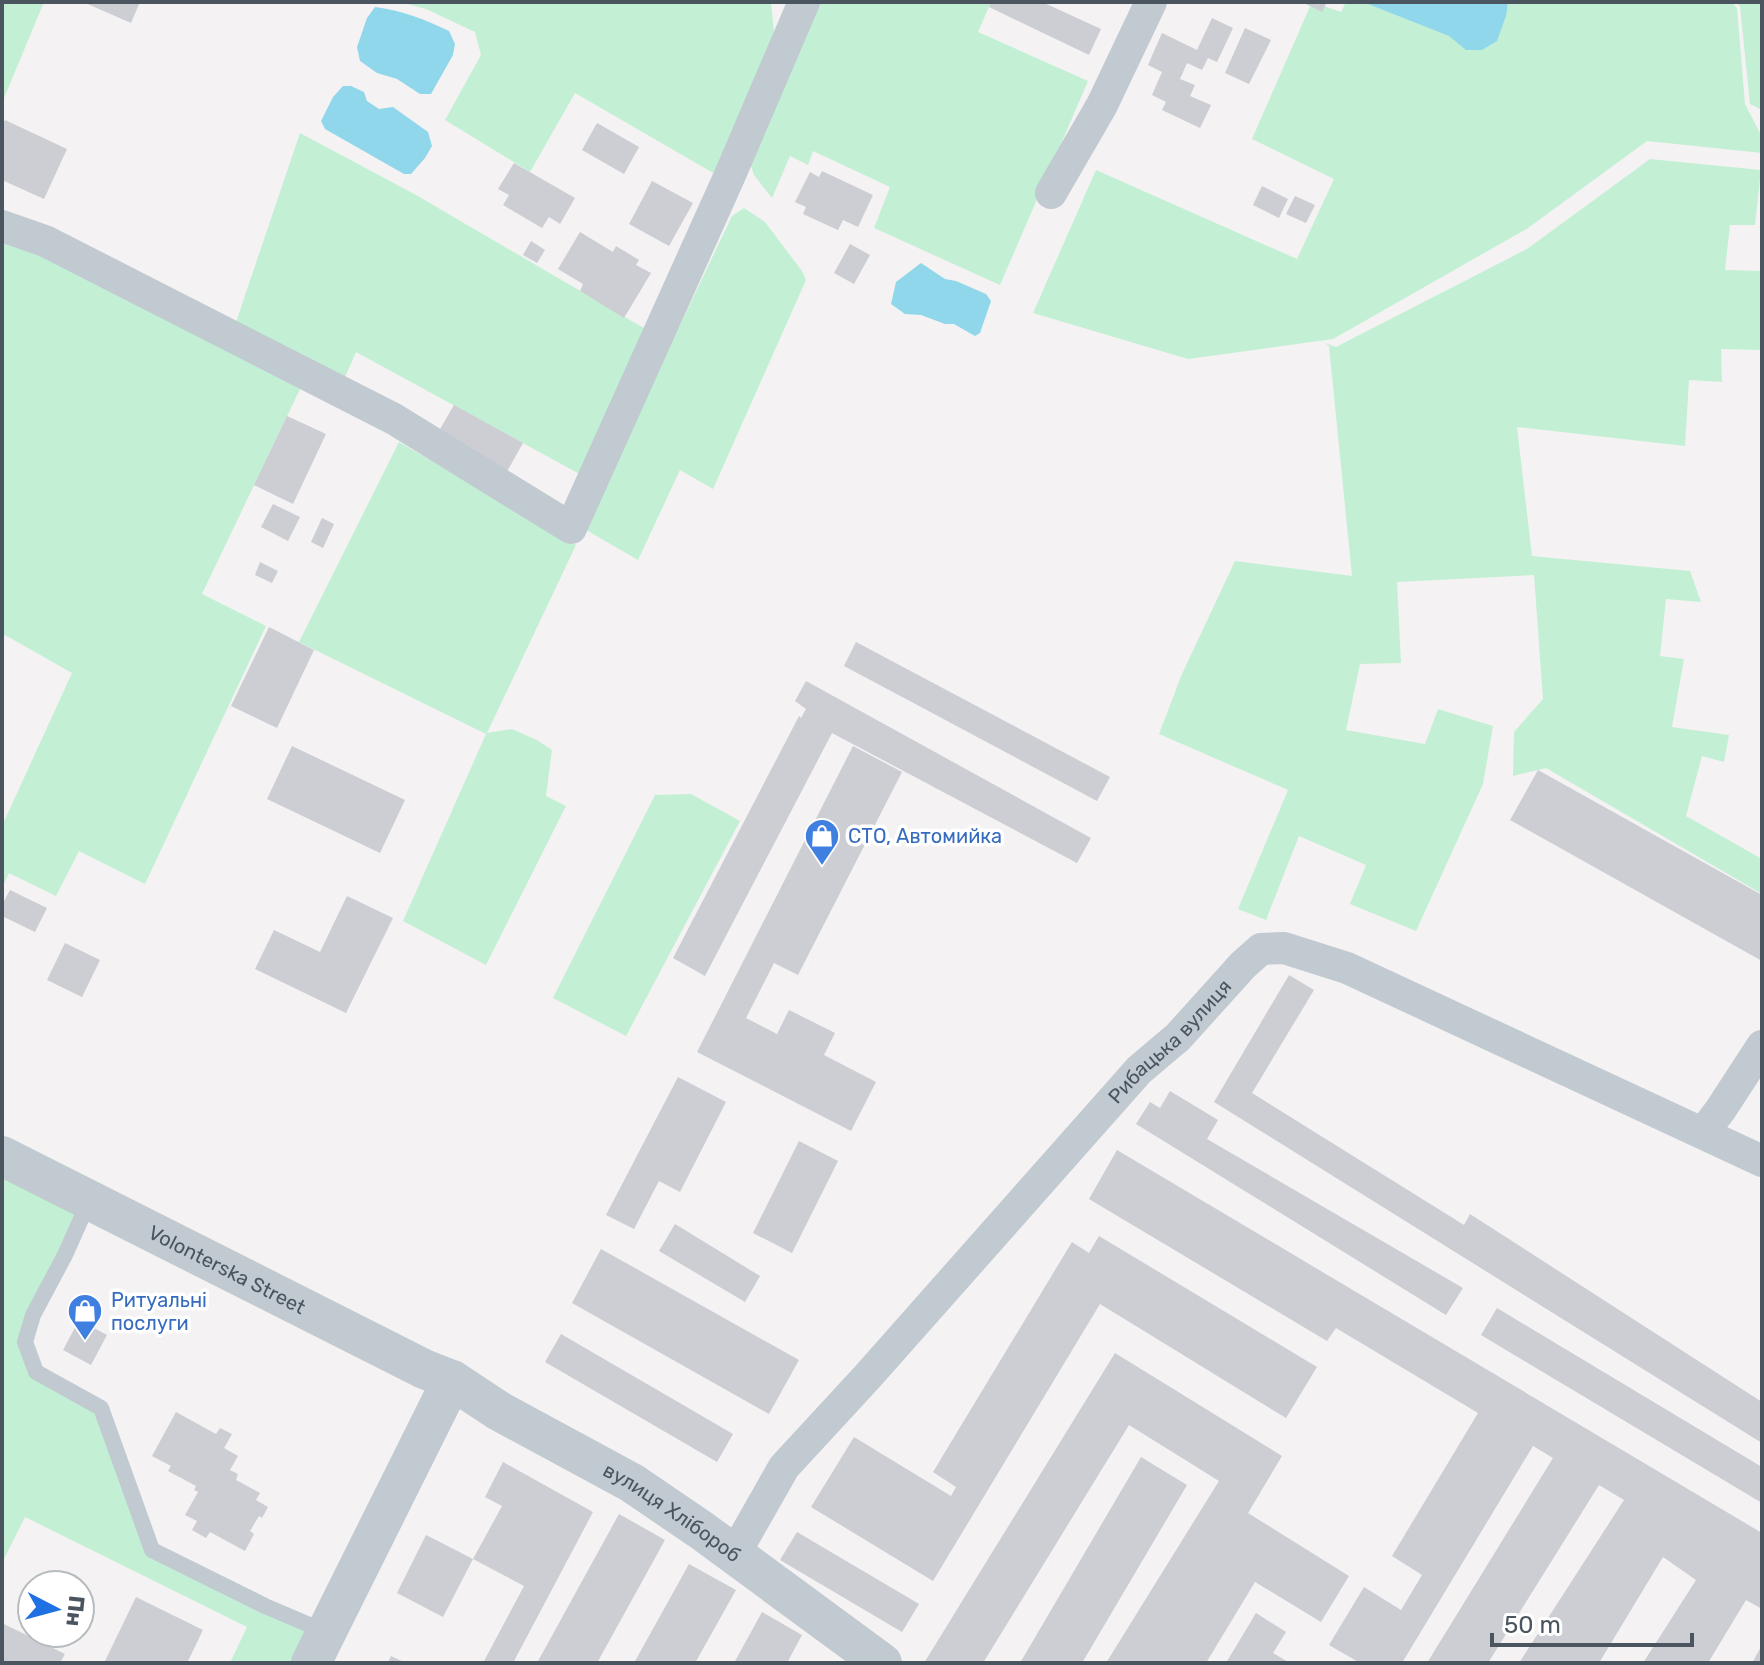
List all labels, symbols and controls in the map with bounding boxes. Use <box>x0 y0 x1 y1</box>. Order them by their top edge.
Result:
shop icon: СТО, Автомийка <box>803 817 841 867</box>
place label: СТО, Автомийка <box>848 824 1002 848</box>
street label: Рибацька вулиця <box>1103 974 1236 1108</box>
street label: Volonterska Street <box>144 1220 310 1319</box>
place label: Ритуальні послуги <box>111 1288 207 1335</box>
shop icon: Ритуальні послуги <box>66 1292 104 1342</box>
street label: вулиця Хлібороб <box>599 1458 746 1567</box>
north arrow <box>16 1569 96 1649</box>
text: Пн <box>60 1594 90 1628</box>
scale bar <box>1492 1597 1692 1647</box>
text: 50 m <box>1504 1611 1561 1639</box>

